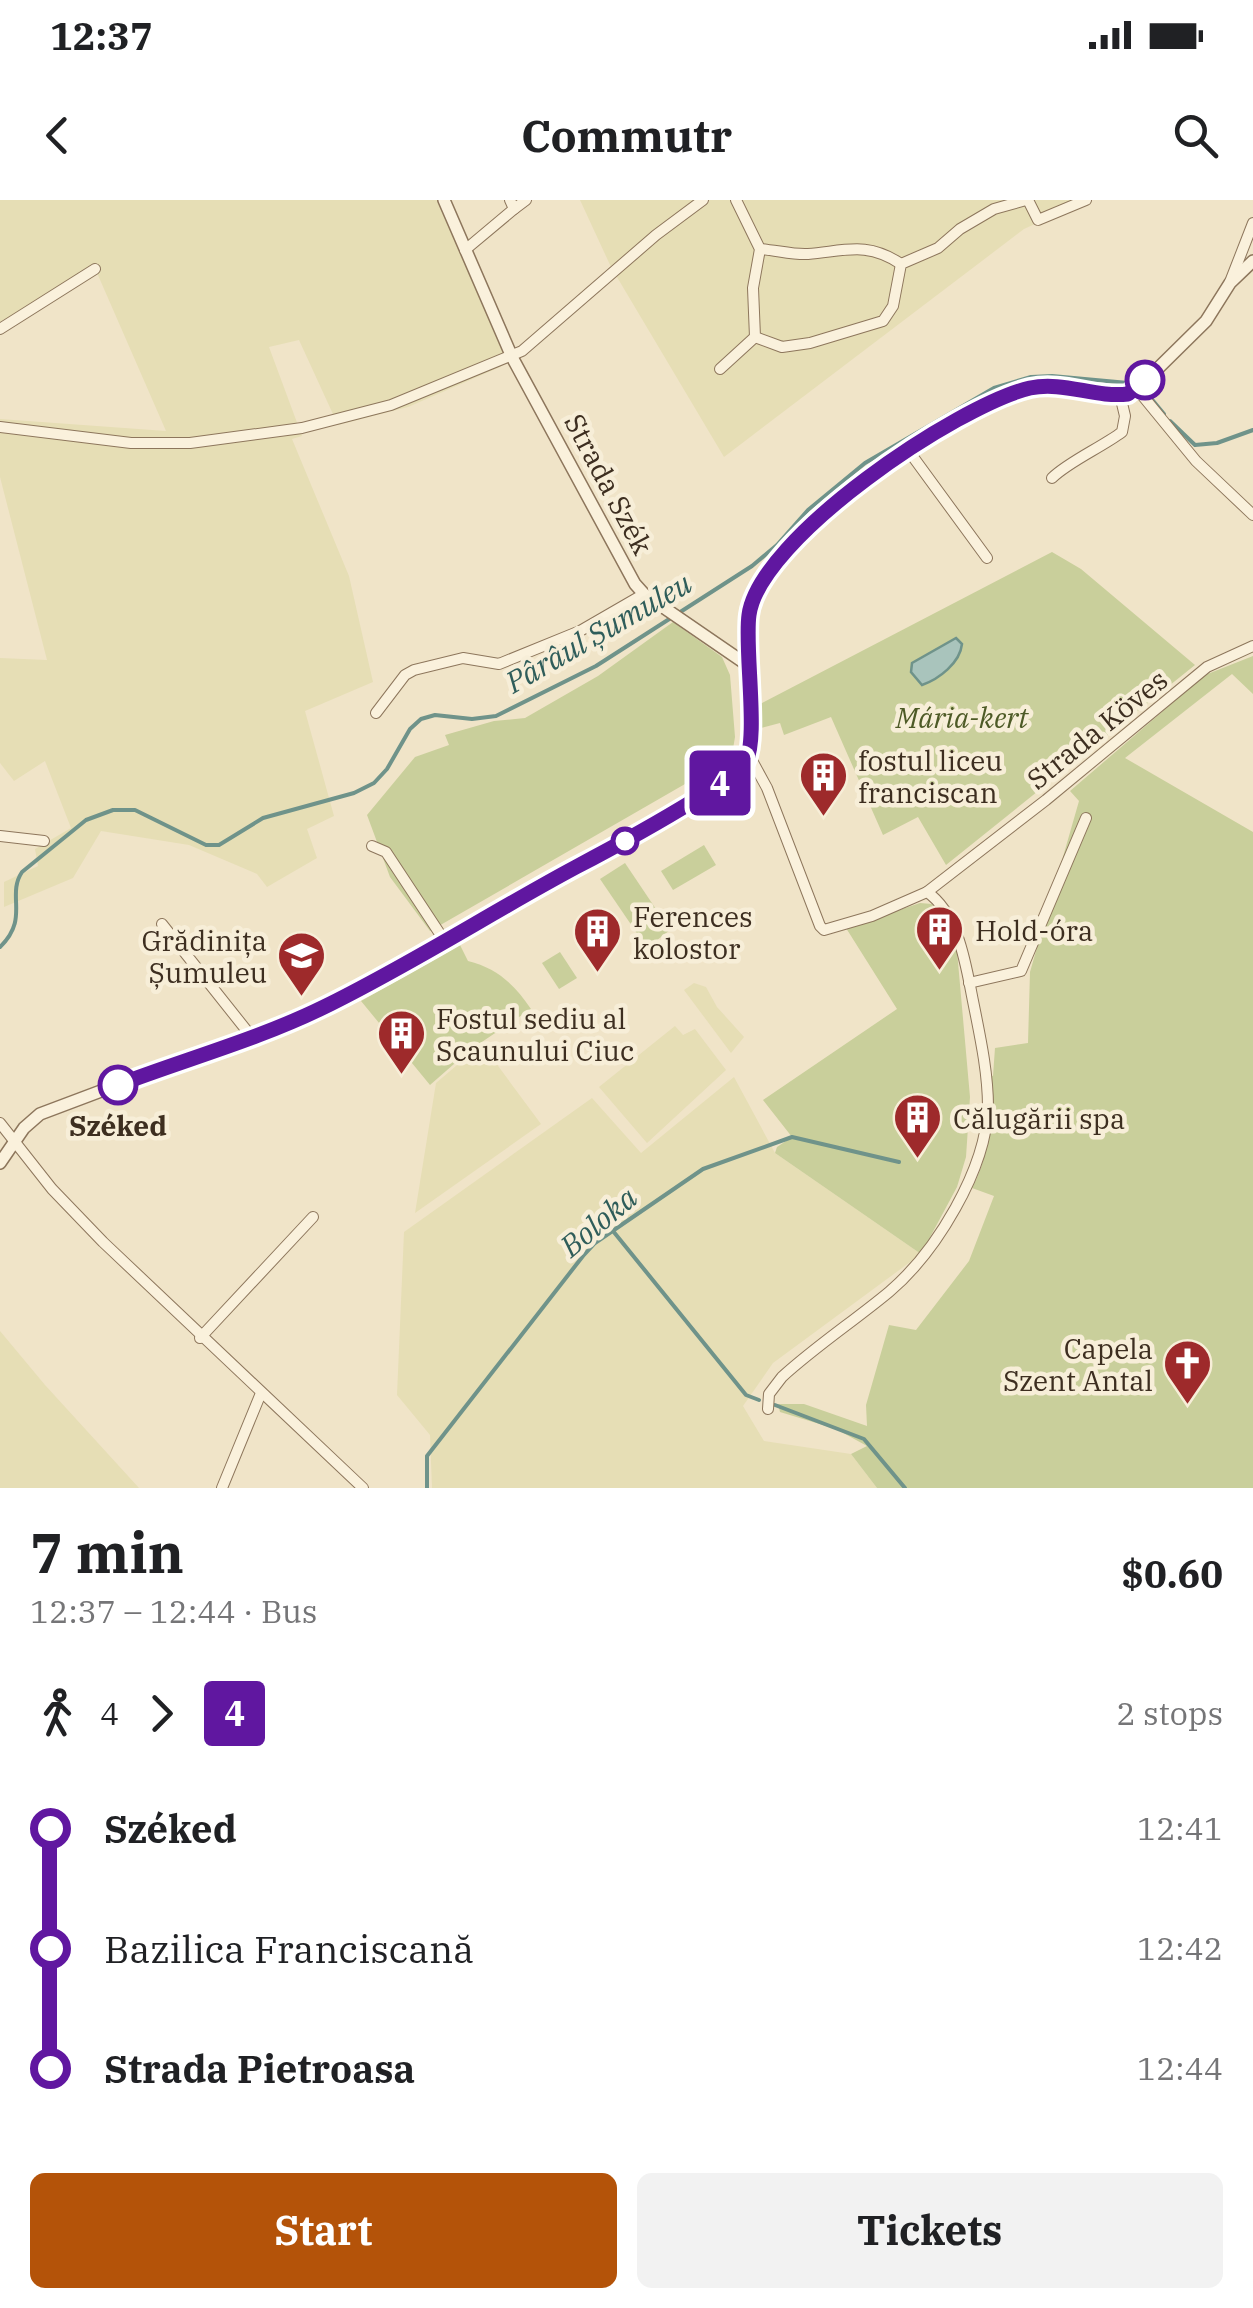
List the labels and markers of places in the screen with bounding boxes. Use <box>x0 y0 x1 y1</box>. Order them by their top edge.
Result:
unlabelled marker <box>1126 361 1164 399</box>
place label: fostul liceu franciscan <box>858 742 1003 811</box>
building icon: fostul liceu franciscan <box>797 750 849 818</box>
unlabelled marker <box>612 828 638 854</box>
place label: Ferences kolostor <box>633 898 753 967</box>
building icon: Hold-óra <box>914 904 966 972</box>
building icon: Ferences kolostor <box>572 906 624 974</box>
place label: Hold-óra <box>975 912 1093 949</box>
place label: Grădinița Șumuleu <box>141 922 267 991</box>
school or university icon: Grădinița Șumuleu <box>276 930 328 998</box>
place label: Fostul sediu al Scaunului Ciuc <box>436 1000 634 1069</box>
building icon: Fostul sediu al Scaunului Ciuc <box>375 1008 427 1076</box>
marker: Széked <box>99 1066 137 1104</box>
building icon: Călugării spa <box>892 1092 944 1160</box>
place label: Călugării spa <box>953 1100 1125 1137</box>
place label: Széked <box>69 1107 167 1144</box>
place label: Capela Szent Antal <box>1003 1330 1153 1399</box>
church icon: Capela Szent Antal <box>1162 1338 1214 1406</box>

